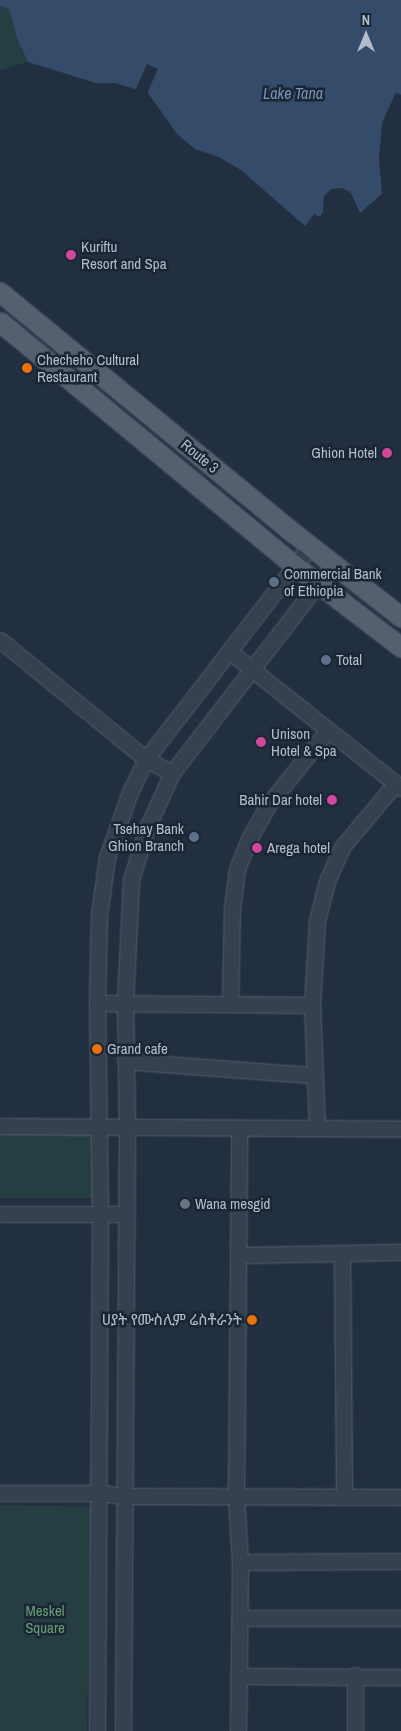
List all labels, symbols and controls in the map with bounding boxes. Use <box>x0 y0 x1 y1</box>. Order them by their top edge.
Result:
north arrow <box>341 10 391 60</box>
text: N <box>362 11 370 29</box>
water label: Lake Tana <box>263 83 323 103</box>
place label: Kuriftu Resort and Spa <box>81 237 166 272</box>
marker: Kuriftu Resort and Spa <box>65 249 77 261</box>
place label: Checheho Cultural Restaurant <box>37 350 139 385</box>
marker: Checheho Cultural Restaurant <box>21 362 33 374</box>
street label: Route 3 <box>178 435 222 477</box>
place label: Ghion Hotel <box>311 444 377 462</box>
marker: Ghion Hotel <box>381 447 393 459</box>
place label: Commercial Bank of Ethiopia <box>284 564 382 599</box>
marker: Commercial Bank of Ethiopia <box>268 576 280 588</box>
place label: Total <box>336 651 362 669</box>
marker: Total <box>320 654 332 666</box>
place label: Unison Hotel & Spa <box>271 724 337 759</box>
marker: Unison Hotel & Spa <box>255 736 267 748</box>
place label: Bahir Dar hotel <box>239 791 322 809</box>
marker: Bahir Dar hotel <box>326 794 338 806</box>
place label: Tsehay Bank Ghion Branch <box>108 819 184 854</box>
marker: Tsehay Bank Ghion Branch <box>188 831 200 843</box>
place label: Arega hotel <box>267 839 330 857</box>
marker: Arega hotel <box>251 842 263 854</box>
place label: Grand cafe <box>107 1040 168 1058</box>
marker: Grand cafe <box>91 1043 103 1055</box>
place label: Wana mesgid <box>195 1195 270 1213</box>
marker: Wana mesgid <box>179 1198 191 1210</box>
place label: ሀያት የሙስሊም ሬስቶራንት <box>102 1311 242 1329</box>
marker: ሀያት የሙስሊም ሬስቶራንት <box>246 1314 258 1326</box>
park label: Meskel Square <box>25 1601 65 1636</box>

